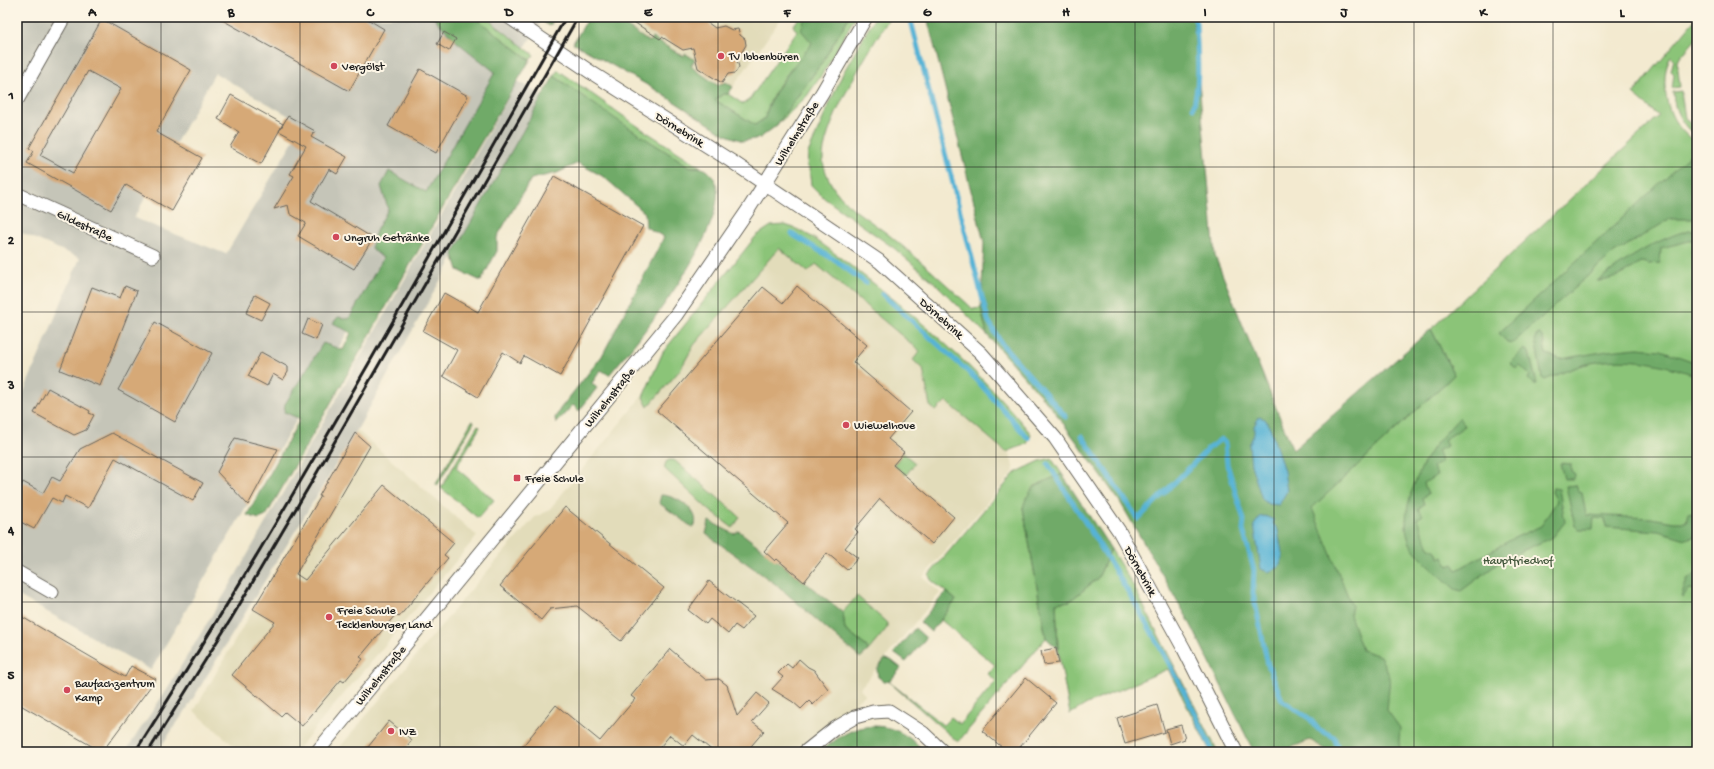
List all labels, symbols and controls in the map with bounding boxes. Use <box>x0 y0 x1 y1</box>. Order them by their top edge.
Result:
text: A <box>87 6 97 21</box>
text: B <box>227 6 236 21</box>
text: C <box>365 6 375 21</box>
text: D <box>504 6 514 21</box>
text: E <box>644 6 653 21</box>
text: F <box>783 6 792 21</box>
text: G <box>923 6 932 21</box>
text: H <box>1062 6 1070 21</box>
text: I <box>1203 6 1207 21</box>
text: J <box>1340 6 1349 21</box>
text: K <box>1478 6 1488 21</box>
text: L <box>1620 6 1626 21</box>
marker: TV Ibbenbüren <box>716 51 726 61</box>
place label: TV Ibbenbüren <box>728 51 799 65</box>
marker: Vergölst <box>329 61 339 71</box>
place label: Vergölst <box>341 61 385 75</box>
text: 1 <box>7 89 14 104</box>
street label: Wilhelmstraße <box>772 99 823 169</box>
street label: Dörnebrink <box>651 110 707 152</box>
street label: Gildestraße <box>54 208 115 246</box>
marker: Ungruh Getränke <box>331 232 341 242</box>
place label: Ungruh Getränke <box>344 232 430 246</box>
text: 2 <box>8 234 15 249</box>
street label: Dörnebrink <box>915 295 967 344</box>
street label: Wilhelmstraße <box>582 365 639 431</box>
text: 3 <box>7 379 15 394</box>
marker: Wiewelhove <box>841 420 851 430</box>
place label: Wiewelhove <box>854 420 916 434</box>
marker: Freie Schule <box>512 473 522 483</box>
place label: Freie Schule <box>524 473 585 487</box>
text: 4 <box>7 524 15 539</box>
street label: Dörnebrink <box>1119 544 1159 601</box>
park label: Hauptfriedhof <box>1483 555 1554 569</box>
place label: Freie Schule Tecklenburger Land <box>336 605 433 633</box>
marker: Freie Schule Tecklenburger Land <box>324 612 334 622</box>
street label: Wilhelmstraße <box>353 643 410 709</box>
text: 5 <box>8 669 15 684</box>
place label: Baufachzentrum Kamp <box>74 678 155 706</box>
marker: Baufachzentrum Kamp <box>62 685 72 695</box>
marker: IVZ <box>386 726 396 736</box>
place label: IVZ <box>399 726 417 740</box>

